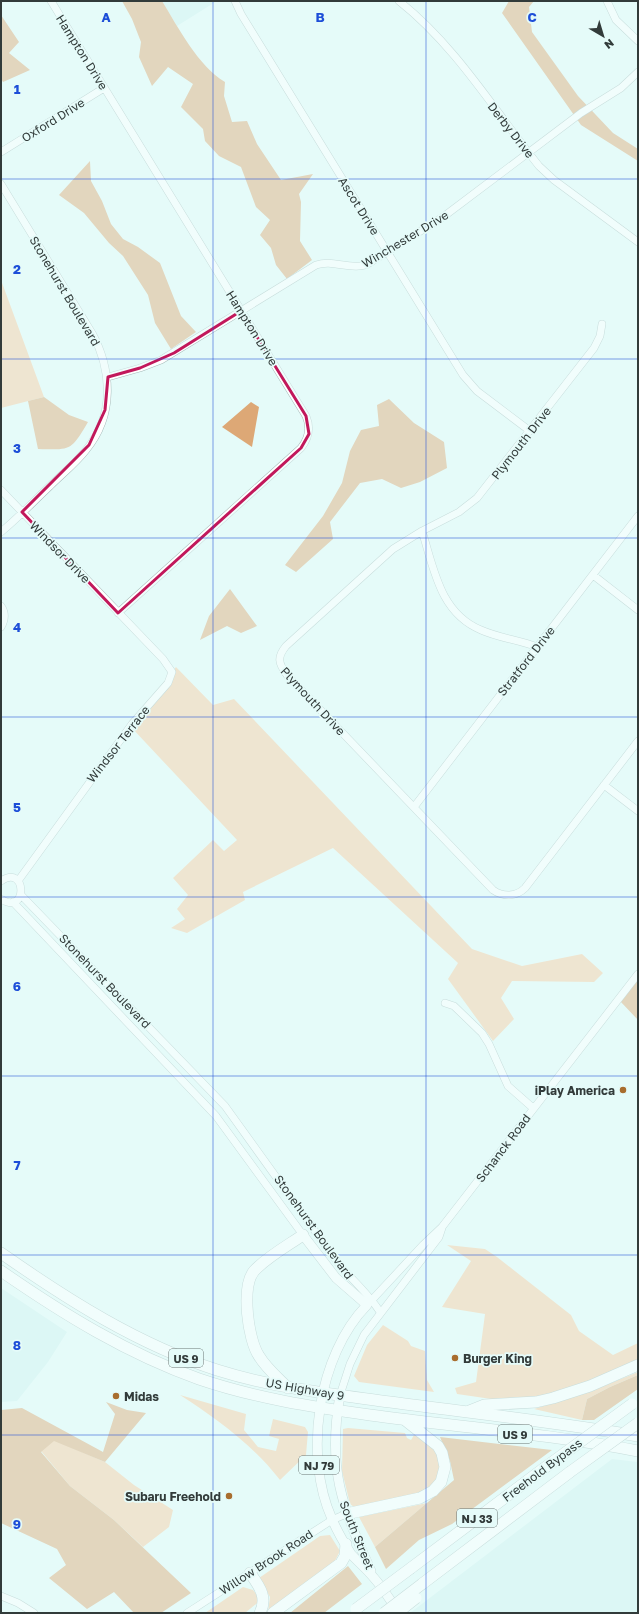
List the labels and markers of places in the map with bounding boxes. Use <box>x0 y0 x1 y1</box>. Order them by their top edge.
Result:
place label: iPlay America <box>535 1083 615 1098</box>
marker: iPlay America <box>618 1085 628 1095</box>
place label: Burger King <box>463 1351 532 1366</box>
marker: Burger King <box>450 1353 460 1363</box>
place label: Midas <box>124 1389 159 1404</box>
marker: Midas <box>111 1391 121 1401</box>
place label: Subaru Freehold <box>125 1489 221 1504</box>
marker: Subaru Freehold <box>224 1491 234 1501</box>

